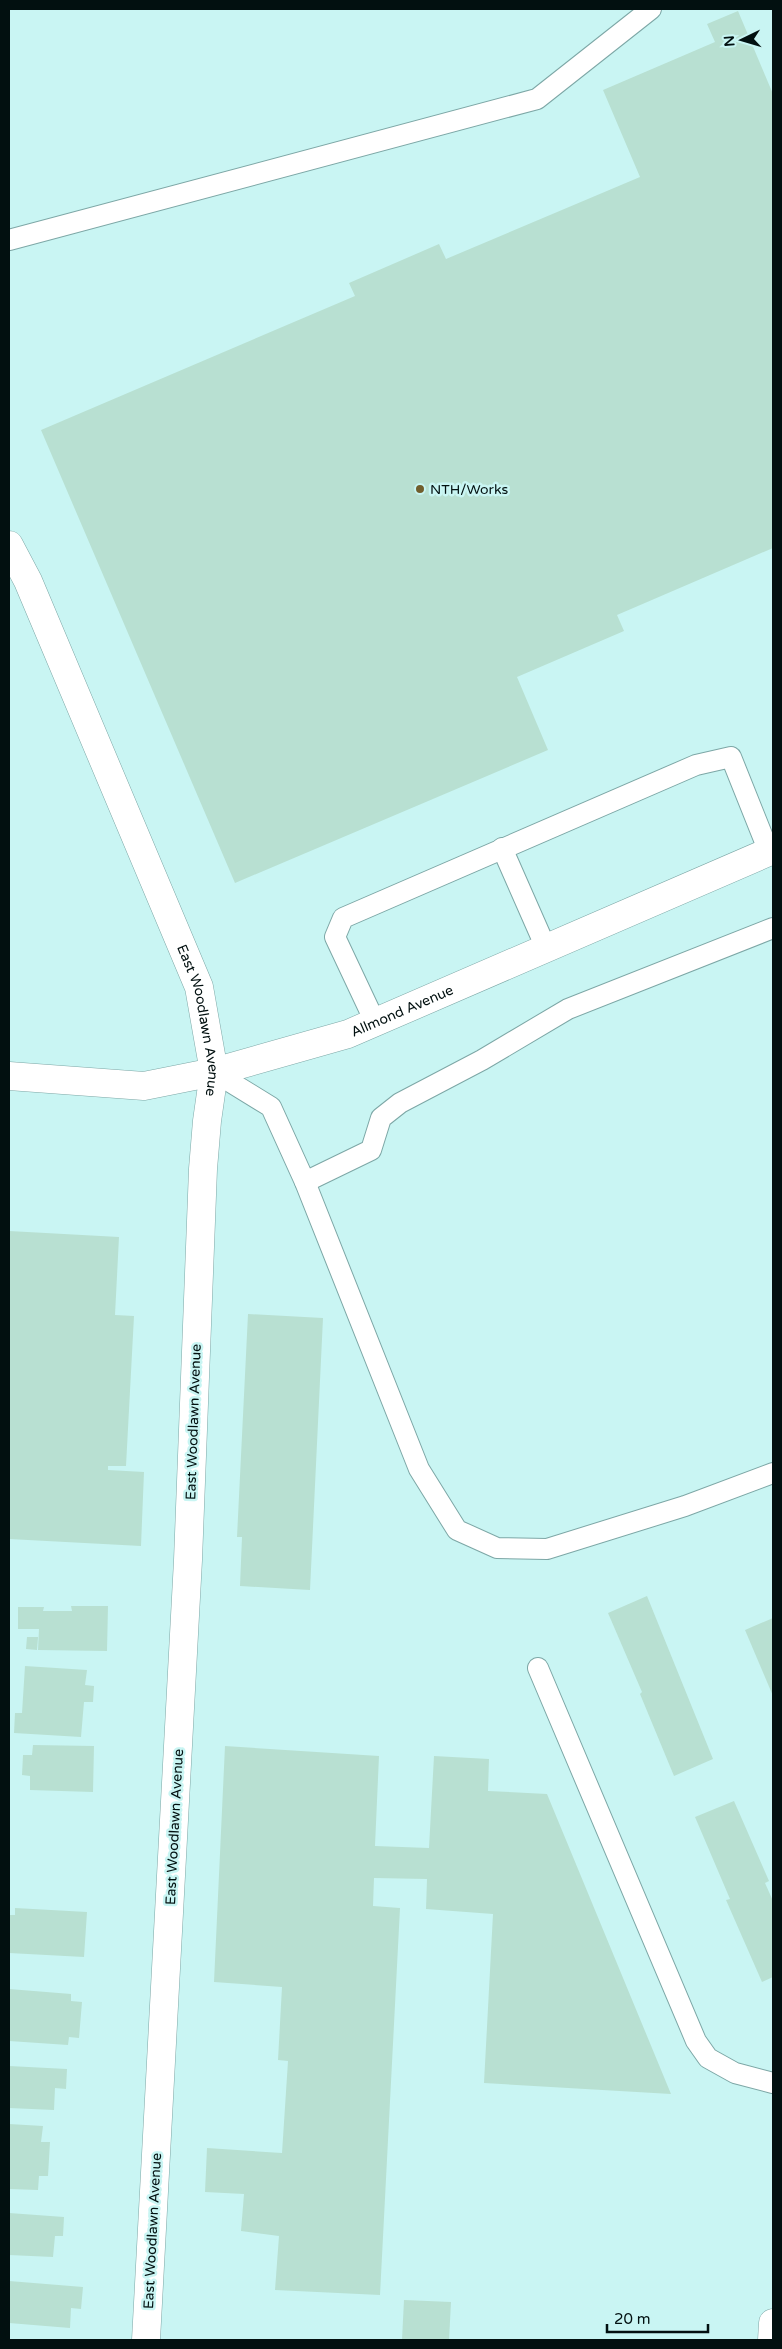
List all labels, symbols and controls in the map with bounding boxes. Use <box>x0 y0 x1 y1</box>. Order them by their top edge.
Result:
north arrow <box>717 15 767 65</box>
text: N <box>721 35 739 47</box>
place label: NTH/Works <box>430 481 508 498</box>
marker: NTH/Works <box>414 483 426 495</box>
street label: East Woodlawn Avenue <box>173 942 222 1098</box>
street label: Allmond Avenue <box>348 981 456 1041</box>
street label: East Woodlawn Avenue <box>182 1344 205 1500</box>
street label: East Woodlawn Avenue <box>162 1748 187 1906</box>
street label: East Woodlawn Avenue <box>140 2152 165 2310</box>
scale bar <box>607 2302 708 2334</box>
text: 20 m <box>614 2310 651 2328</box>

